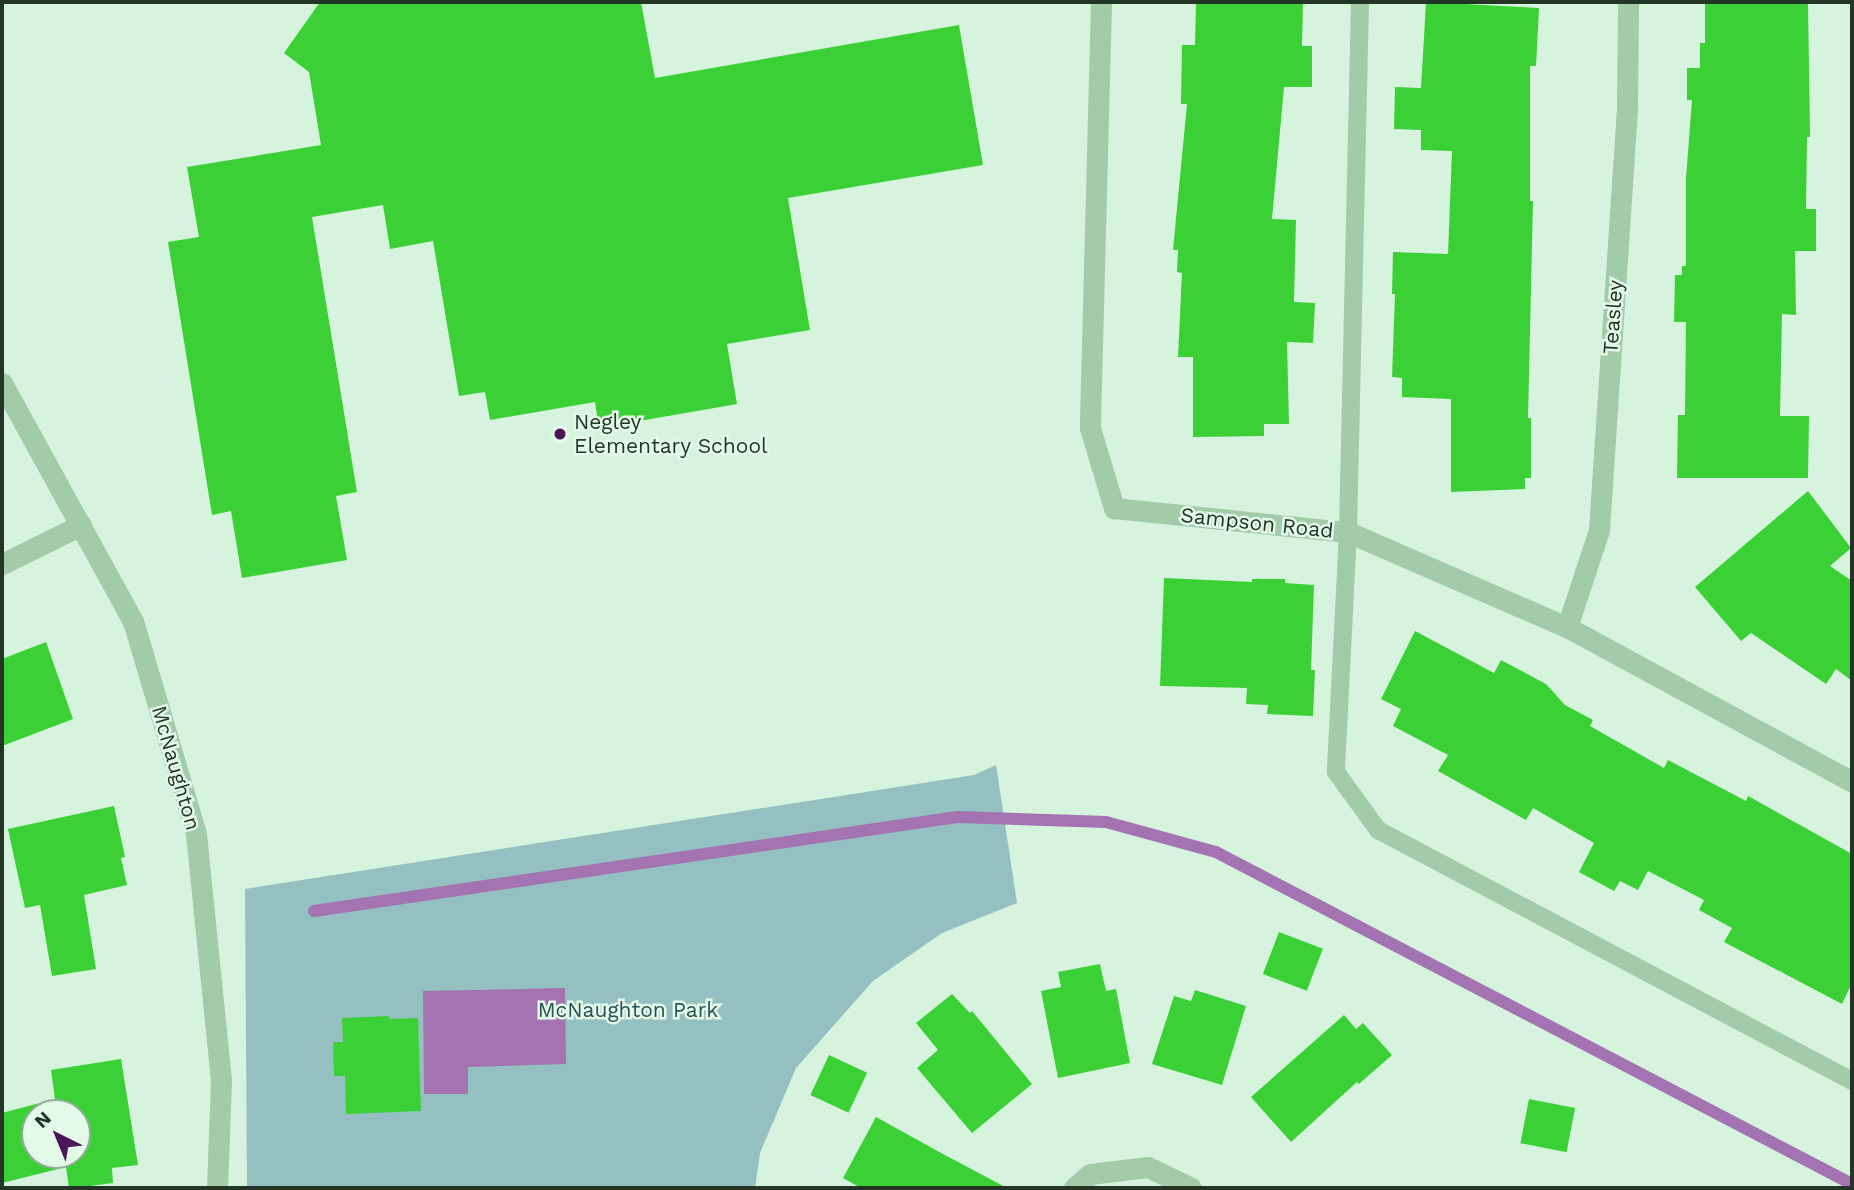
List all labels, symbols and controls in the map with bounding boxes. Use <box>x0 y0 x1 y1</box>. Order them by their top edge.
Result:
street label: Teasley <box>1598 279 1628 355</box>
place label: Negley Elementary School <box>574 409 768 459</box>
marker: Negley Elementary School <box>552 426 568 442</box>
street label: Sampson Road <box>1179 502 1335 544</box>
street label: McNaughton <box>146 703 206 833</box>
park label: McNaughton Park <box>538 997 718 1023</box>
north arrow <box>21 1099 91 1169</box>
text: N <box>30 1107 56 1133</box>

